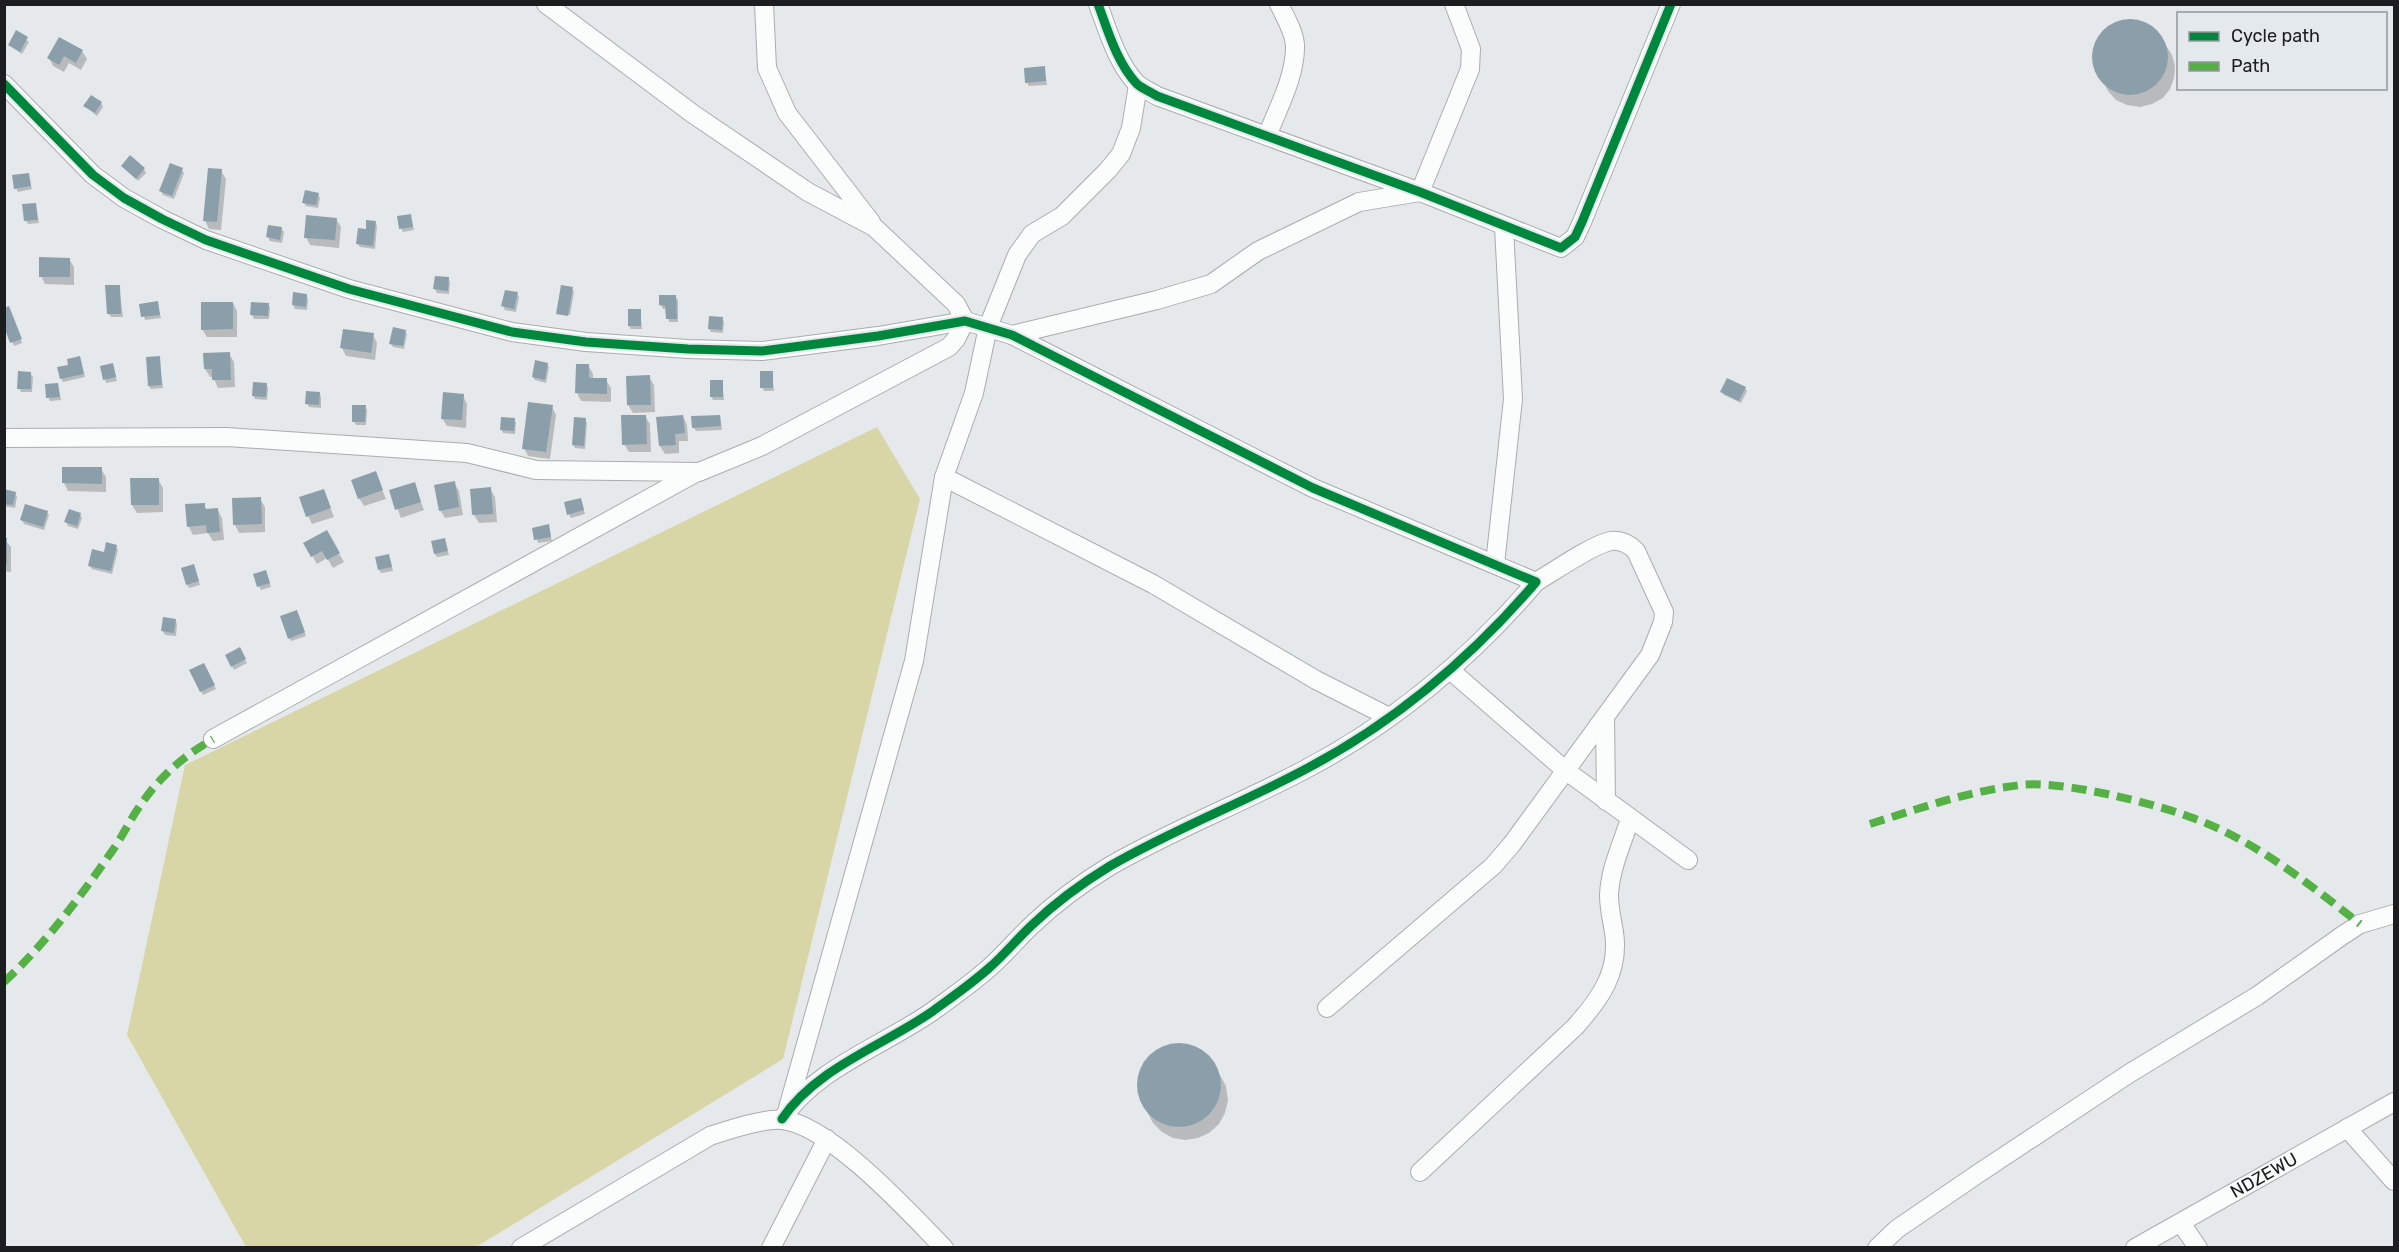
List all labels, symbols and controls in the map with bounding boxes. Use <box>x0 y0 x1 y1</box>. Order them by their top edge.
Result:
legend <box>2177 12 2387 90</box>
text: Cycle path <box>2231 25 2320 47</box>
text: Path <box>2231 55 2270 77</box>
street label: NDZEWU <box>2226 1148 2301 1203</box>

